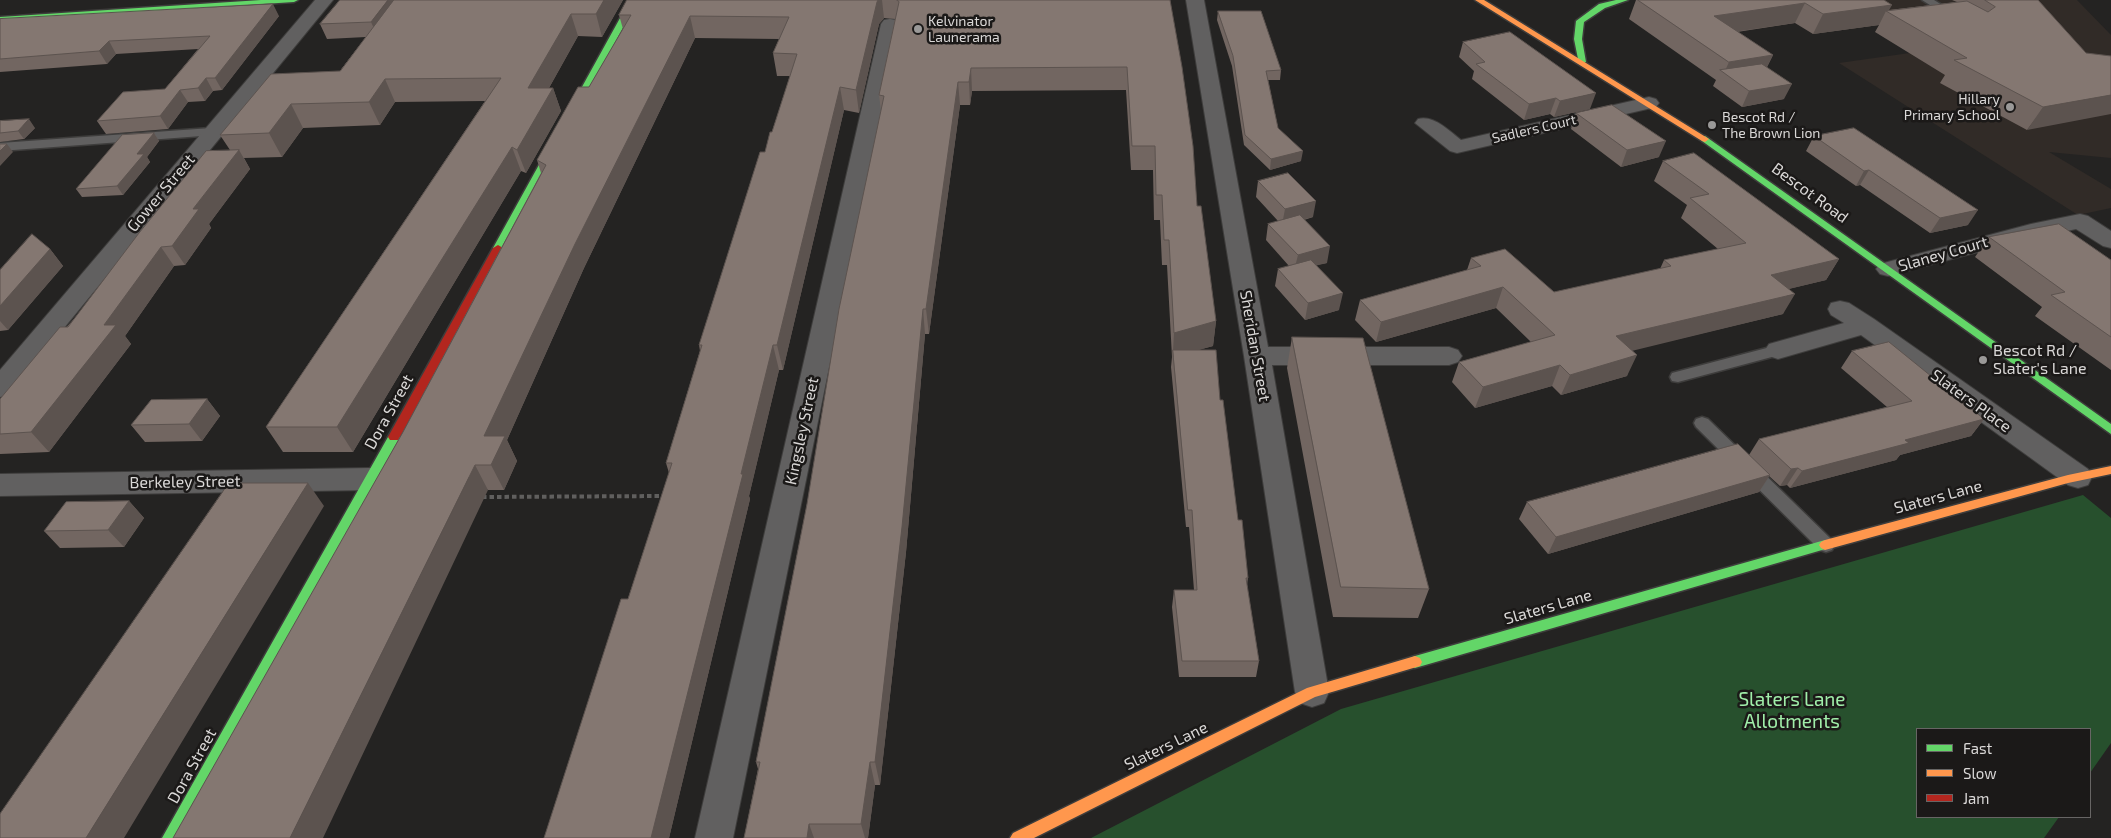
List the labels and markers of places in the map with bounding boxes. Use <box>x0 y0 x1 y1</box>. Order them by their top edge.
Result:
place label: Kelvinator Launerama <box>928 13 1000 46</box>
marker: Kelvinator Launerama <box>912 23 924 35</box>
place label: Hillary Primary School <box>1904 91 2000 124</box>
marker: Hillary Primary School <box>2004 101 2016 113</box>
place label: Bescot Rd / The Brown Lion <box>1722 109 1820 142</box>
marker: Bescot Rd / The Brown Lion <box>1706 119 1718 131</box>
place label: Bescot Rd / Slater's Lane <box>1993 341 2087 379</box>
marker: Bescot Rd / Slater's Lane <box>1977 354 1989 366</box>

